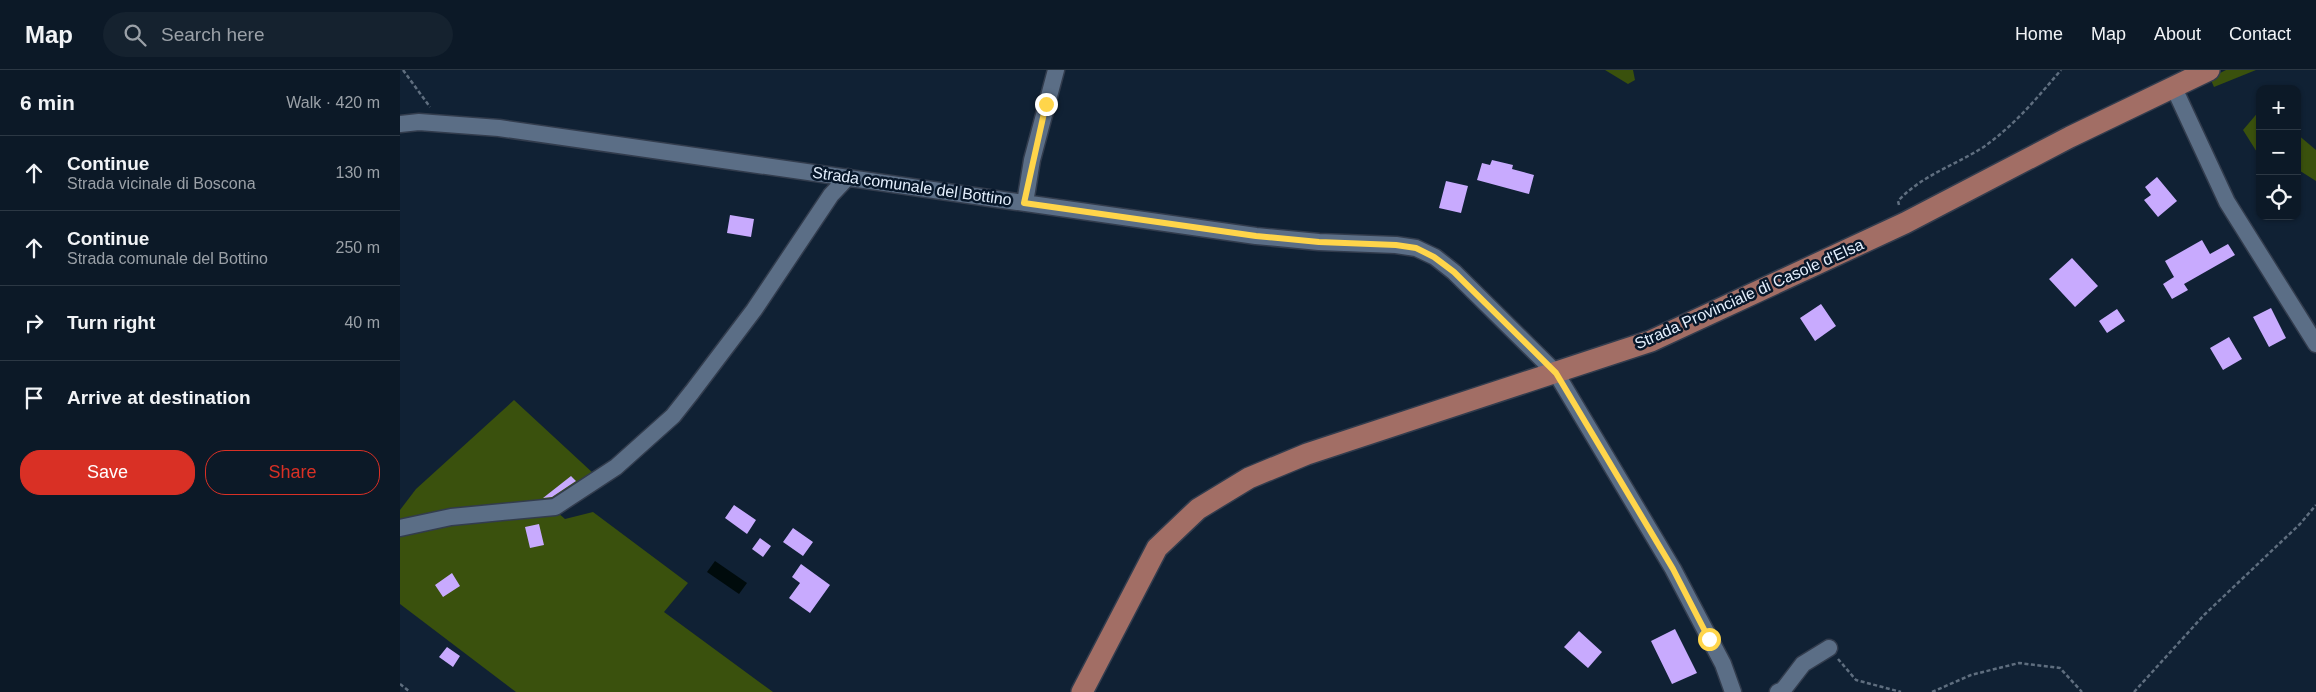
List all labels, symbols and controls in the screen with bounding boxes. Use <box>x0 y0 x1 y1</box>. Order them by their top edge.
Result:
search box <box>103 12 453 57</box>
text: Map <box>25 21 73 48</box>
icon: search <box>121 21 149 49</box>
text: Search here <box>161 24 265 45</box>
text: Home <box>2015 24 2063 44</box>
text: Map <box>2091 24 2126 44</box>
text: About <box>2154 24 2201 44</box>
text: Contact <box>2229 24 2291 44</box>
map controls <box>2256 85 2301 220</box>
button: + <box>2256 85 2301 130</box>
text: 6 min <box>20 91 75 114</box>
route end <box>1035 93 1058 116</box>
text: Walk · 420 m <box>286 94 380 111</box>
button: − <box>2256 130 2301 175</box>
text: Continue <box>67 153 149 174</box>
icon: ahead <box>20 159 48 187</box>
text: 130 m <box>336 164 380 181</box>
street label: Strada comunale del Bottino <box>811 164 1013 208</box>
text: Strada vicinale di Boscona <box>67 175 256 192</box>
button: locate <box>2256 175 2301 220</box>
text: Continue <box>67 228 149 249</box>
icon: ahead <box>20 234 48 262</box>
street label: Strada Provinciale di Casole d'Elsa <box>1632 236 1866 352</box>
text: 250 m <box>336 239 380 256</box>
text: Strada comunale del Bottino <box>67 250 268 267</box>
icon: right <box>20 309 48 337</box>
text: Turn right <box>67 312 155 333</box>
text: 40 m <box>344 314 380 331</box>
icon: arrive <box>20 384 48 412</box>
text: Arrive at destination <box>67 387 251 408</box>
button: Save <box>20 450 195 495</box>
button: Share <box>205 450 380 495</box>
route start <box>1698 628 1721 651</box>

